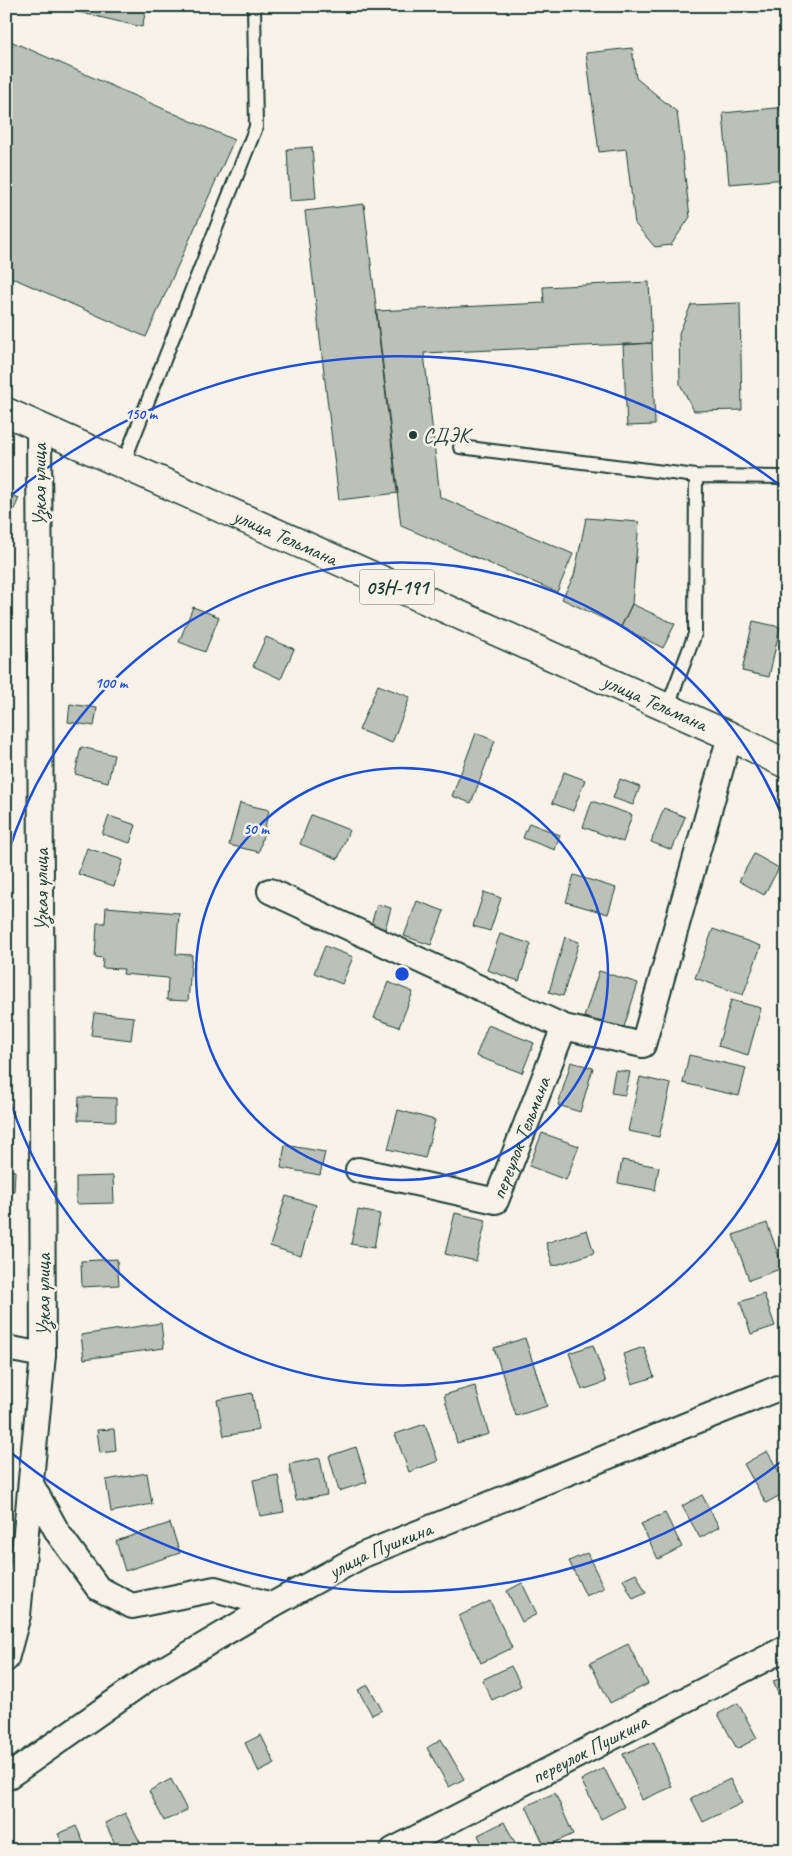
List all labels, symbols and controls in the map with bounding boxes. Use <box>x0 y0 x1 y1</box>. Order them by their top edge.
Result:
text: 150 m <box>125 405 159 424</box>
place label: СДЭК <box>423 422 473 448</box>
marker: СДЭК <box>407 429 419 441</box>
street label: Узкая улица <box>26 442 53 526</box>
street label: улица Тельмана <box>227 502 344 573</box>
road number: 03Н-191 <box>360 570 434 604</box>
street label: улица Тельмана <box>597 667 713 738</box>
text: 100 m <box>95 674 129 693</box>
text: 50 m <box>243 820 270 839</box>
street label: Узкая улица <box>28 847 55 931</box>
centre of rings <box>393 965 411 983</box>
street label: переулок Тельмана <box>485 1072 557 1203</box>
street label: Узкая улица <box>30 1252 57 1336</box>
street label: улица Пушкина <box>322 1515 438 1586</box>
street label: переулок Пушкина <box>527 1707 654 1790</box>

